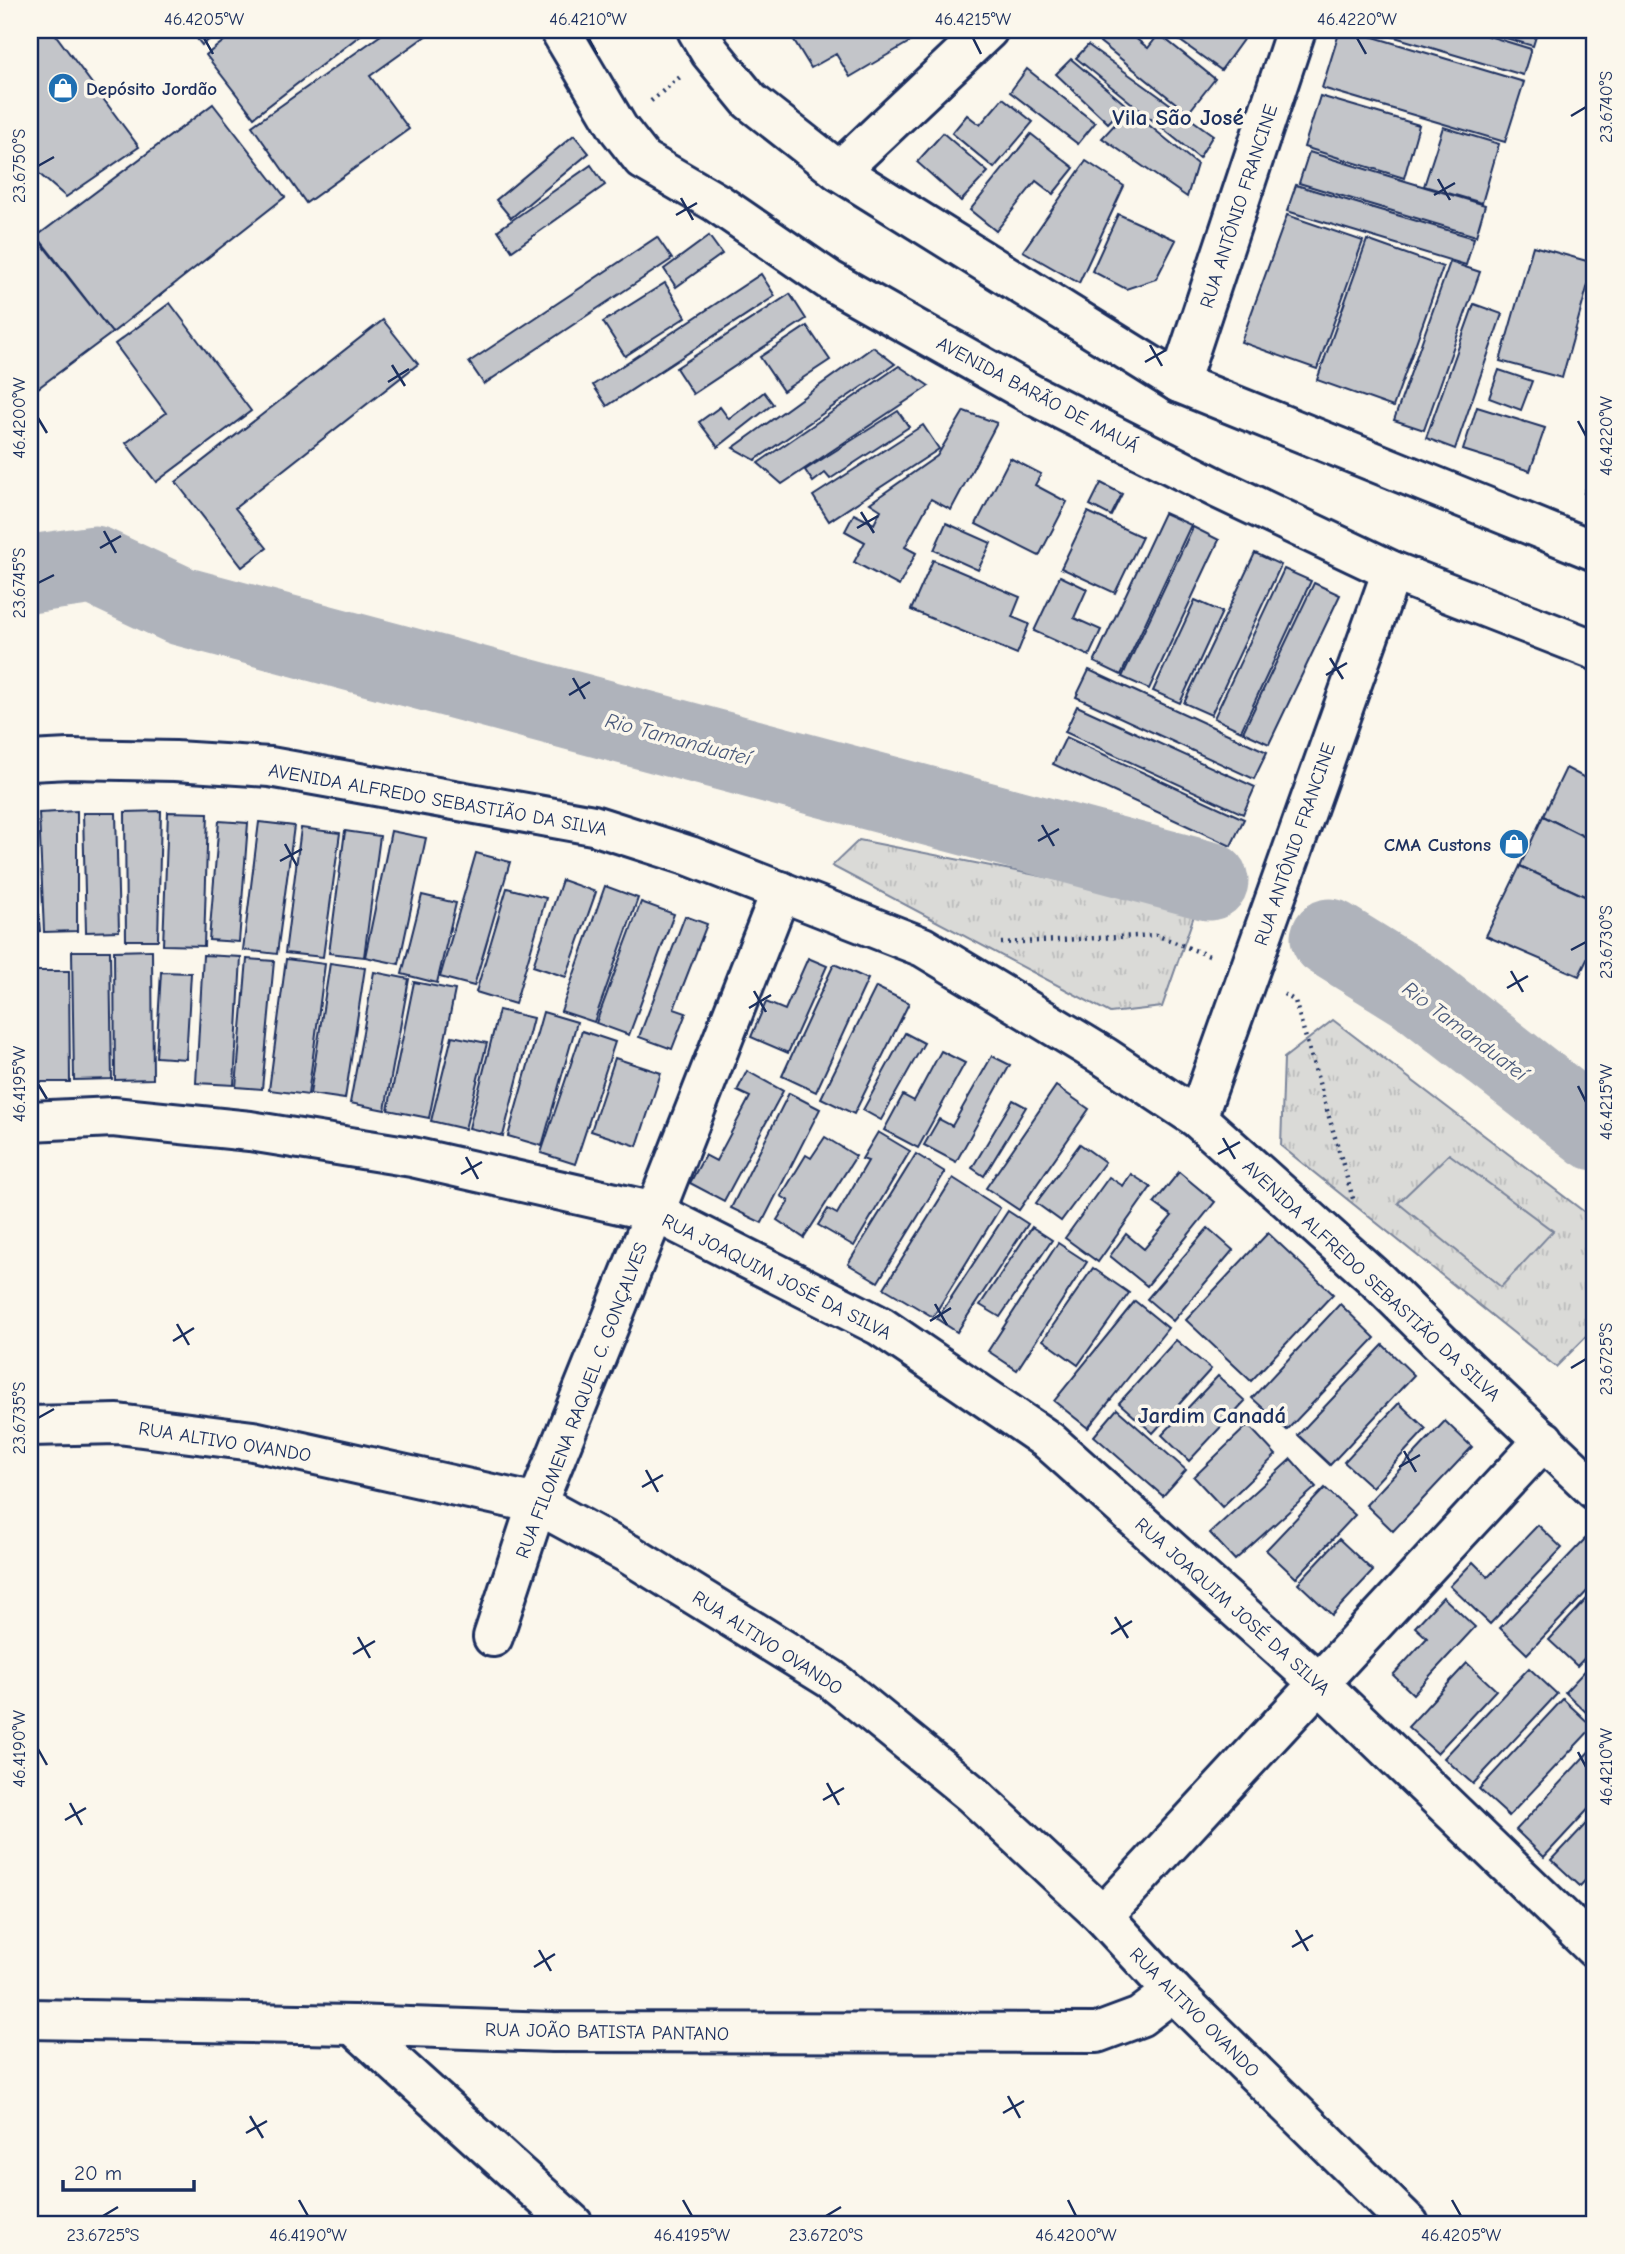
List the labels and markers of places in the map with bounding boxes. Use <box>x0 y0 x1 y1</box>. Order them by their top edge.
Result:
shop icon: Depósito Jordão <box>46 71 80 105</box>
place label: Depósito Jordão <box>86 78 217 100</box>
shop icon: CMA Custons <box>1497 827 1531 861</box>
place label: CMA Custons <box>1384 834 1491 856</box>

